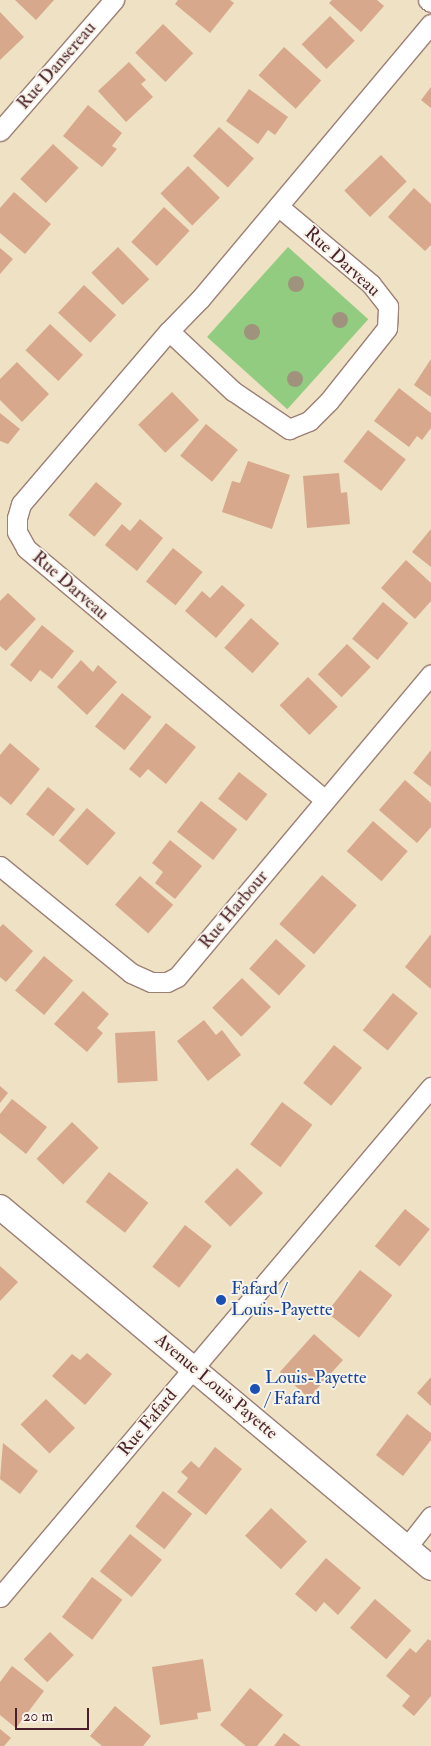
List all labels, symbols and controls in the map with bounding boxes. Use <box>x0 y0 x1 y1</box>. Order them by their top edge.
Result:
street label: Rue Dansereau <box>13 18 101 114</box>
street label: Rue Darveau <box>300 222 384 302</box>
street label: Rue Darveau <box>27 547 113 625</box>
street label: Rue Harbour <box>195 866 273 954</box>
place label: Fafard / Louis-Payette <box>231 1279 333 1322</box>
marker: Fafard / Louis-Payette <box>215 1294 227 1306</box>
street label: Avenue Louis Payette <box>150 1329 282 1445</box>
place label: Louis-Payette / Fafard <box>265 1368 367 1410</box>
marker: Louis-Payette / Fafard <box>249 1383 261 1395</box>
street label: Rue Fafard <box>114 1385 182 1461</box>
scale bar <box>18 1698 91 1730</box>
text: 20 m <box>23 1707 53 1726</box>

